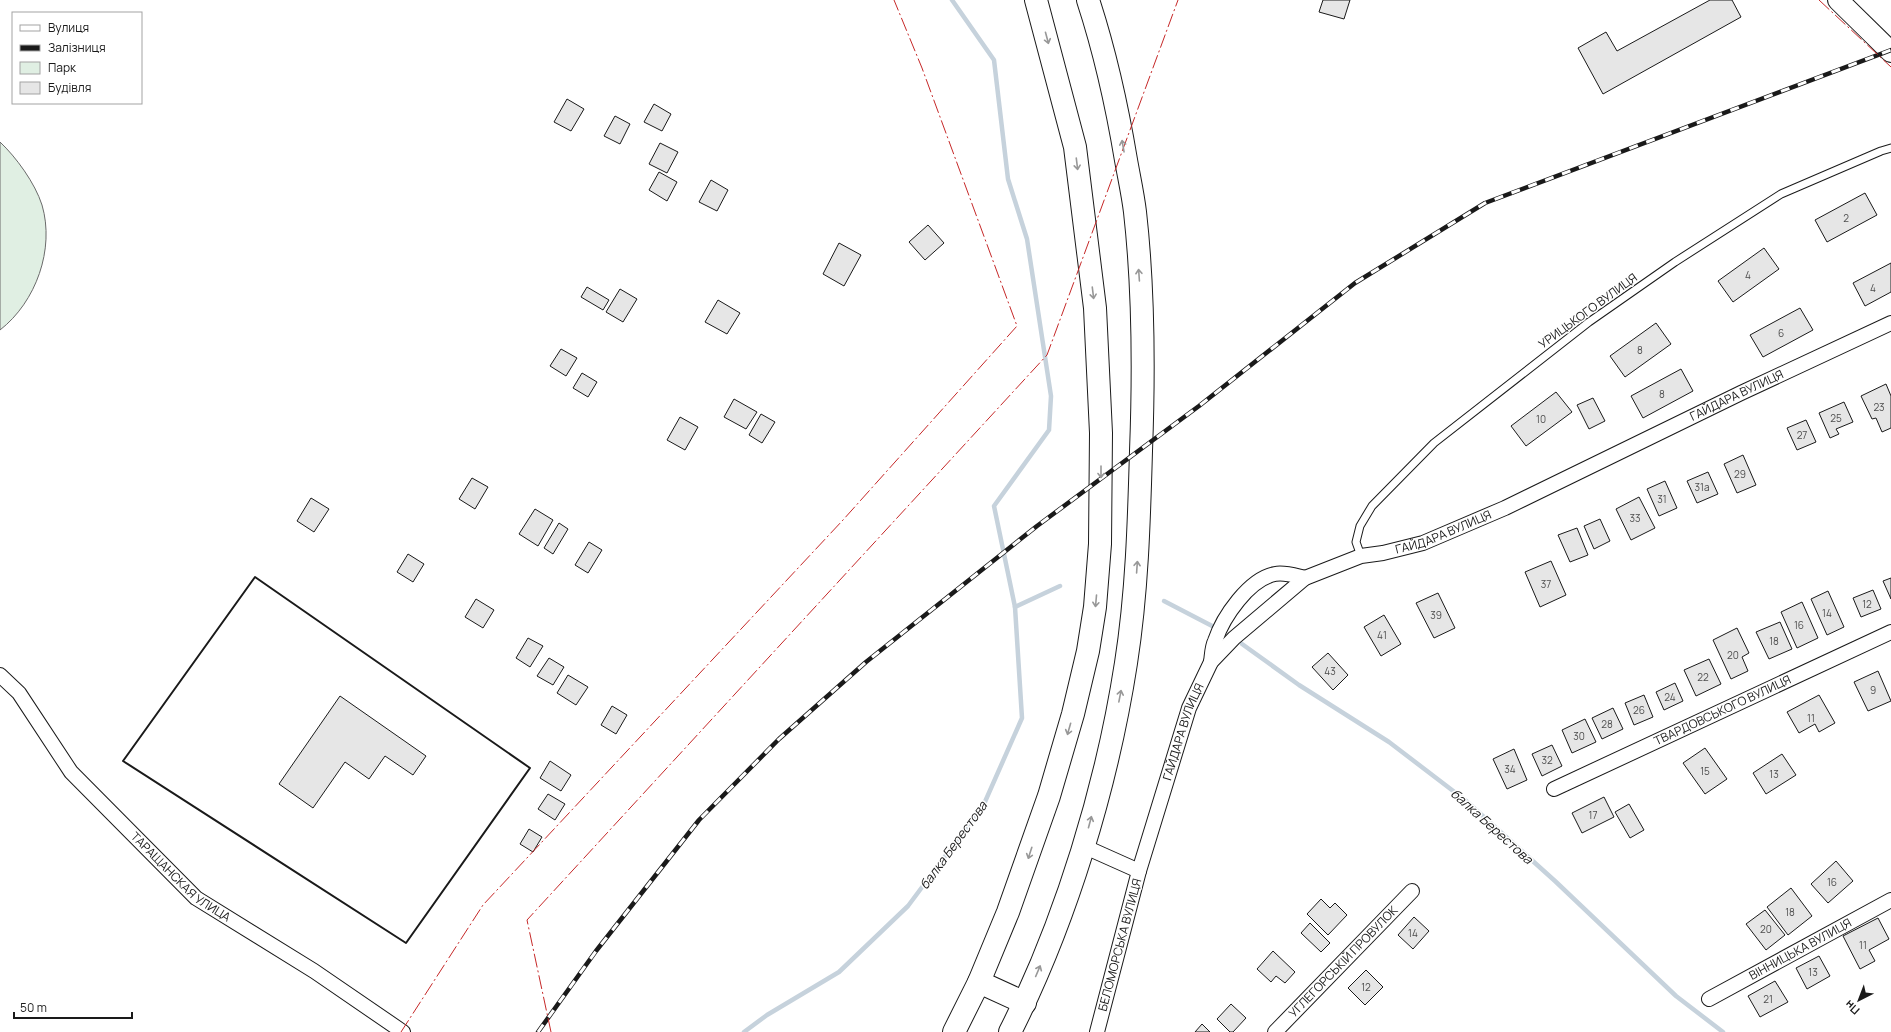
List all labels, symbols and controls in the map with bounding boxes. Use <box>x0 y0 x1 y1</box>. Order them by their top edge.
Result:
legend <box>12 12 142 104</box>
text: Вулиця <box>48 19 89 36</box>
one-way arrow <box>1043 31 1051 44</box>
text: Залізниця <box>48 39 106 56</box>
text: Парк <box>48 59 77 76</box>
text: Будівля <box>48 79 91 96</box>
one-way arrow <box>1119 140 1127 153</box>
one-way arrow <box>1073 157 1081 170</box>
house number: 2 <box>1843 211 1849 225</box>
house number: 4 <box>1745 268 1751 282</box>
one-way arrow <box>1136 269 1143 282</box>
street label: УРИЦЬКОГО ВУЛИЦЯ <box>1535 269 1640 352</box>
house number: 4 <box>1870 281 1876 295</box>
one-way arrow <box>1089 286 1097 299</box>
house number: 6 <box>1778 326 1784 340</box>
house number: 8 <box>1637 343 1643 357</box>
street label: ГАЙДАРА ВУЛИЦЯ <box>1687 365 1786 425</box>
house number: 8 <box>1659 387 1665 401</box>
house number: 23 <box>1873 400 1885 414</box>
house number: 25 <box>1830 411 1842 425</box>
house number: 10 <box>1536 412 1546 426</box>
house number: 27 <box>1797 428 1807 442</box>
one-way arrow <box>1097 465 1105 478</box>
house number: 29 <box>1734 467 1746 481</box>
house number: 31а <box>1695 480 1710 494</box>
house number: 31 <box>1657 492 1667 506</box>
street label: ГАЙДАРА ВУЛИЦЯ <box>1393 506 1494 558</box>
house number: 33 <box>1629 511 1641 525</box>
one-way arrow <box>1133 561 1140 574</box>
house number: 37 <box>1541 577 1551 591</box>
one-way arrow <box>1092 595 1099 608</box>
house number: 12 <box>1862 597 1872 611</box>
house number: 14 <box>1822 606 1832 620</box>
house number: 39 <box>1430 608 1442 622</box>
house number: 16 <box>1794 618 1804 632</box>
house number: 41 <box>1377 628 1387 642</box>
house number: 18 <box>1769 634 1779 648</box>
house number: 20 <box>1727 648 1739 662</box>
house number: 43 <box>1324 664 1336 678</box>
house number: 22 <box>1697 670 1709 684</box>
street label: ТВАРДОВСЬКОГО ВУЛИЦЯ <box>1651 671 1794 749</box>
street label: ГАЙДАРА ВУЛИЦЯ <box>1158 680 1208 782</box>
house number: 9 <box>1870 683 1876 697</box>
one-way arrow <box>1116 690 1124 703</box>
house number: 24 <box>1664 690 1676 704</box>
house number: 26 <box>1633 703 1645 717</box>
house number: 11 <box>1807 711 1815 725</box>
house number: 28 <box>1601 717 1613 731</box>
one-way arrow <box>1065 722 1072 735</box>
house number: 30 <box>1573 729 1585 743</box>
house number: 32 <box>1541 753 1553 767</box>
house number: 34 <box>1504 762 1516 776</box>
house number: 15 <box>1700 764 1710 778</box>
house number: 13 <box>1769 767 1779 781</box>
water label: балка Берестова <box>1447 784 1537 868</box>
water label: балка Берестова <box>915 797 991 893</box>
house number: 17 <box>1589 808 1597 822</box>
one-way arrow <box>1086 816 1094 829</box>
street label: ТАРАЩАНСКАЯ УЛИЦА <box>127 828 234 926</box>
one-way arrow <box>1026 846 1033 859</box>
house number: 16 <box>1827 875 1837 889</box>
street label: БЕЛОМОРСЬКА ВУЛИЦЯ <box>1094 877 1145 1013</box>
street label: УГЛЕГОРСЬКIЙ ПРОВУЛОК <box>1285 901 1402 1021</box>
house number: 18 <box>1785 905 1795 919</box>
street label: ВІННИЦЬКА ВУЛИЦЯ <box>1746 914 1854 984</box>
house number: 20 <box>1760 922 1772 936</box>
house number: 14 <box>1408 926 1418 940</box>
house number: 11 <box>1859 938 1867 952</box>
house number: 13 <box>1808 965 1818 979</box>
one-way arrow <box>1035 966 1042 978</box>
house number: 12 <box>1361 980 1371 994</box>
north arrow <box>1839 980 1879 1020</box>
house number: 21 <box>1763 992 1773 1006</box>
scale bar <box>14 994 132 1020</box>
text: Пн <box>1841 997 1862 1018</box>
text: 50 m <box>20 999 47 1016</box>

